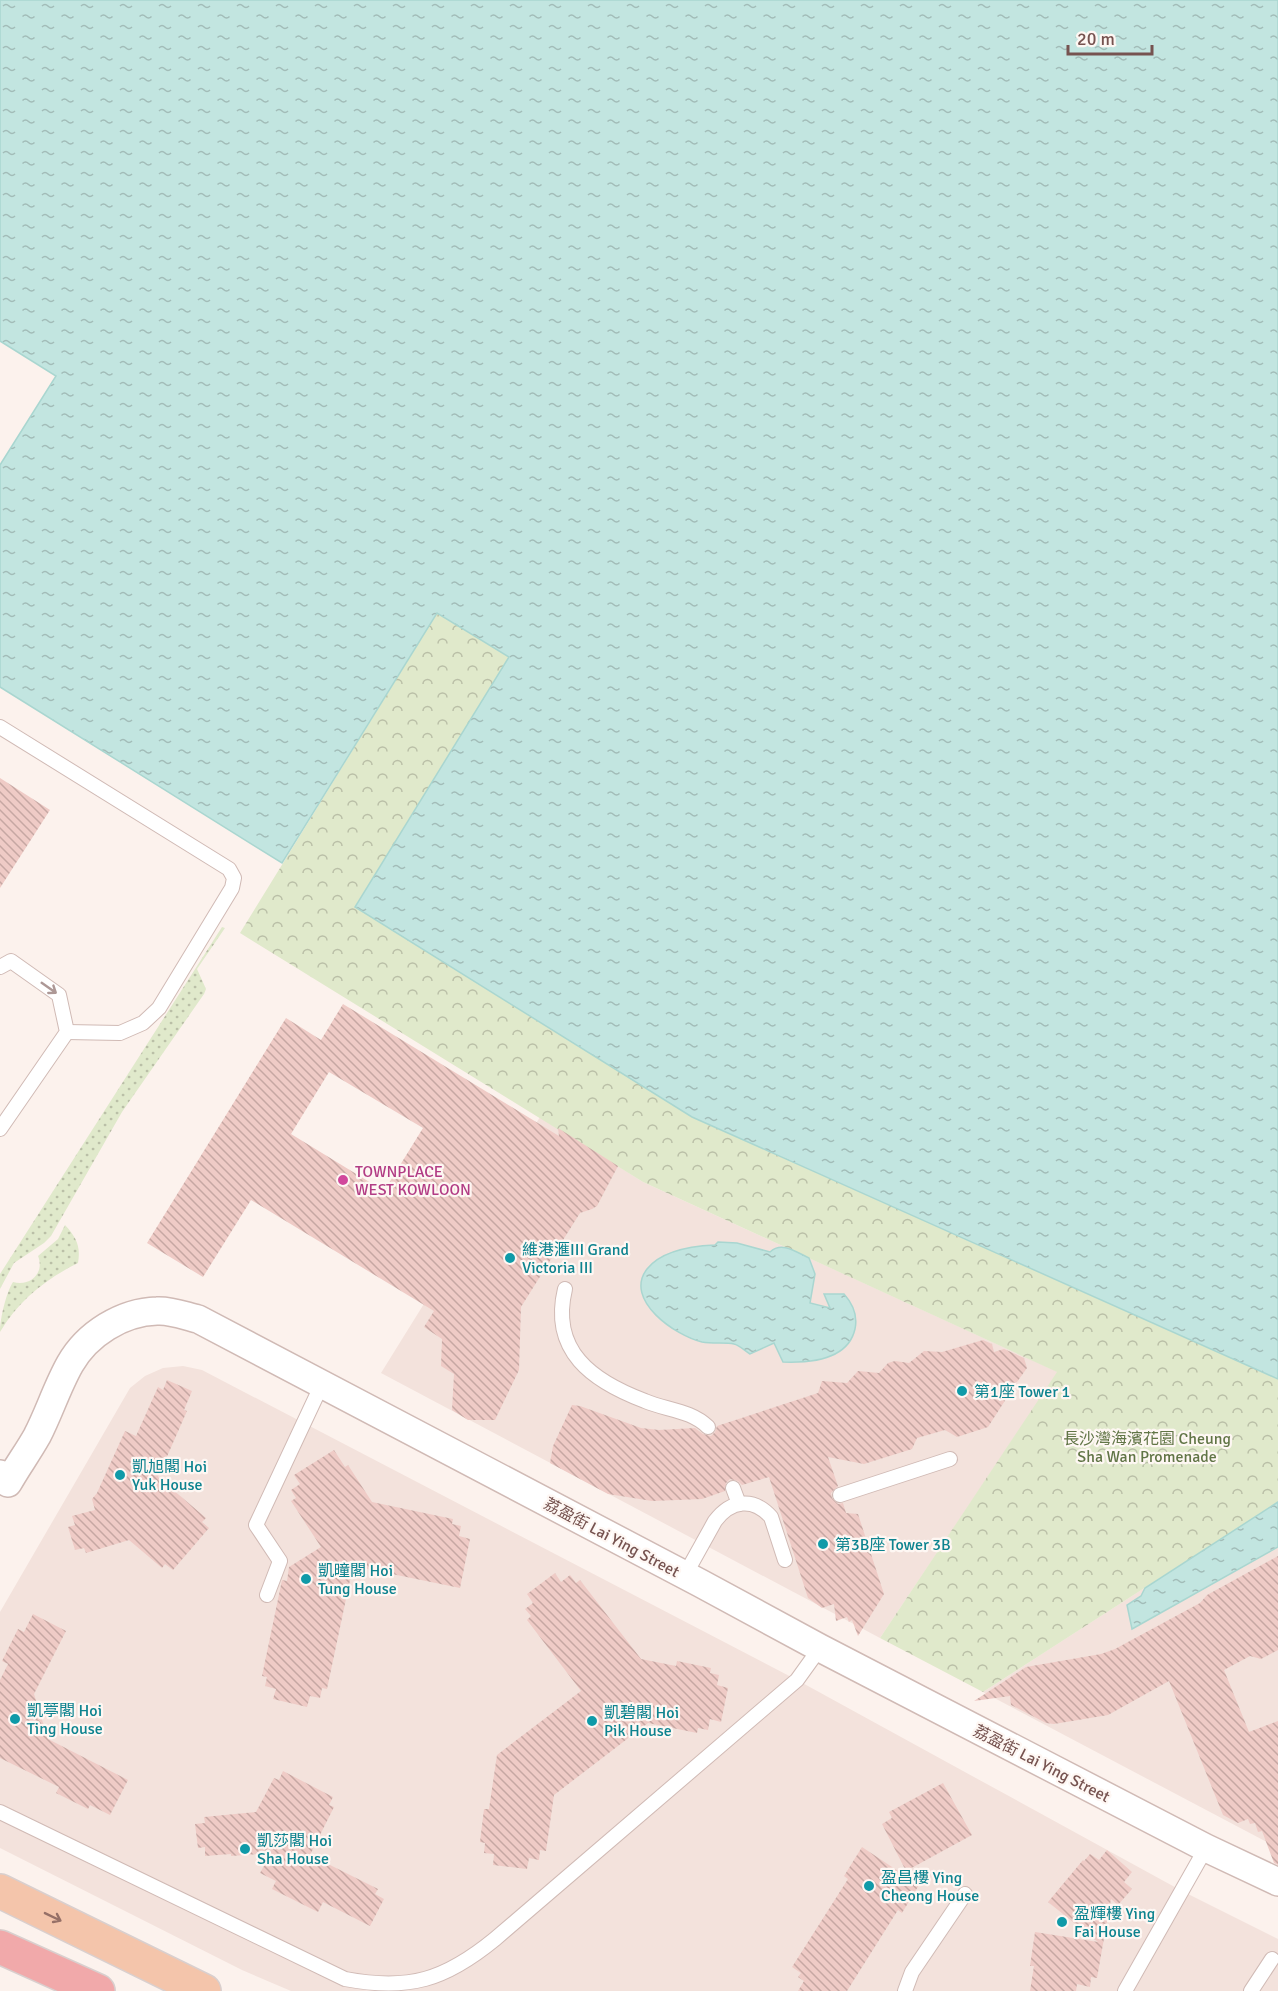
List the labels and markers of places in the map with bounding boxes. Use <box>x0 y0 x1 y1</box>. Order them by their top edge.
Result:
place label: TOWNPLACE WEST KOWLOON <box>355 1162 471 1200</box>
marker: TOWNPLACE WEST KOWLOON <box>336 1173 350 1187</box>
place label: 維港滙III Grand Victoria III <box>522 1240 629 1278</box>
marker: 維港滙III Grand Victoria III <box>503 1251 517 1265</box>
place label: 第1座 Tower 1 <box>974 1382 1070 1402</box>
marker: 第1座 Tower 1 <box>955 1384 969 1398</box>
place label: 凱旭閣 Hoi Yuk House <box>132 1457 207 1495</box>
marker: 凱旭閣 Hoi Yuk House <box>113 1468 127 1482</box>
place label: 第3B座 Tower 3B <box>835 1535 951 1555</box>
marker: 第3B座 Tower 3B <box>816 1537 830 1551</box>
place label: 凱曈閣 Hoi Tung House <box>318 1561 397 1599</box>
marker: 凱曈閣 Hoi Tung House <box>299 1572 313 1586</box>
place label: 凱葶閣 Hoi Ting House <box>27 1701 103 1739</box>
place label: 凱碧閣 Hoi Pik House <box>604 1703 679 1741</box>
marker: 凱葶閣 Hoi Ting House <box>8 1712 22 1726</box>
marker: 凱碧閣 Hoi Pik House <box>585 1714 599 1728</box>
place label: 凱莎閣 Hoi Sha House <box>257 1831 332 1869</box>
marker: 凱莎閣 Hoi Sha House <box>238 1842 252 1856</box>
place label: 盈昌樓 Ying Cheong House <box>881 1868 979 1906</box>
marker: 盈昌樓 Ying Cheong House <box>862 1879 876 1893</box>
place label: 盈輝樓 Ying Fai House <box>1074 1904 1155 1942</box>
marker: 盈輝樓 Ying Fai House <box>1055 1915 1069 1929</box>

